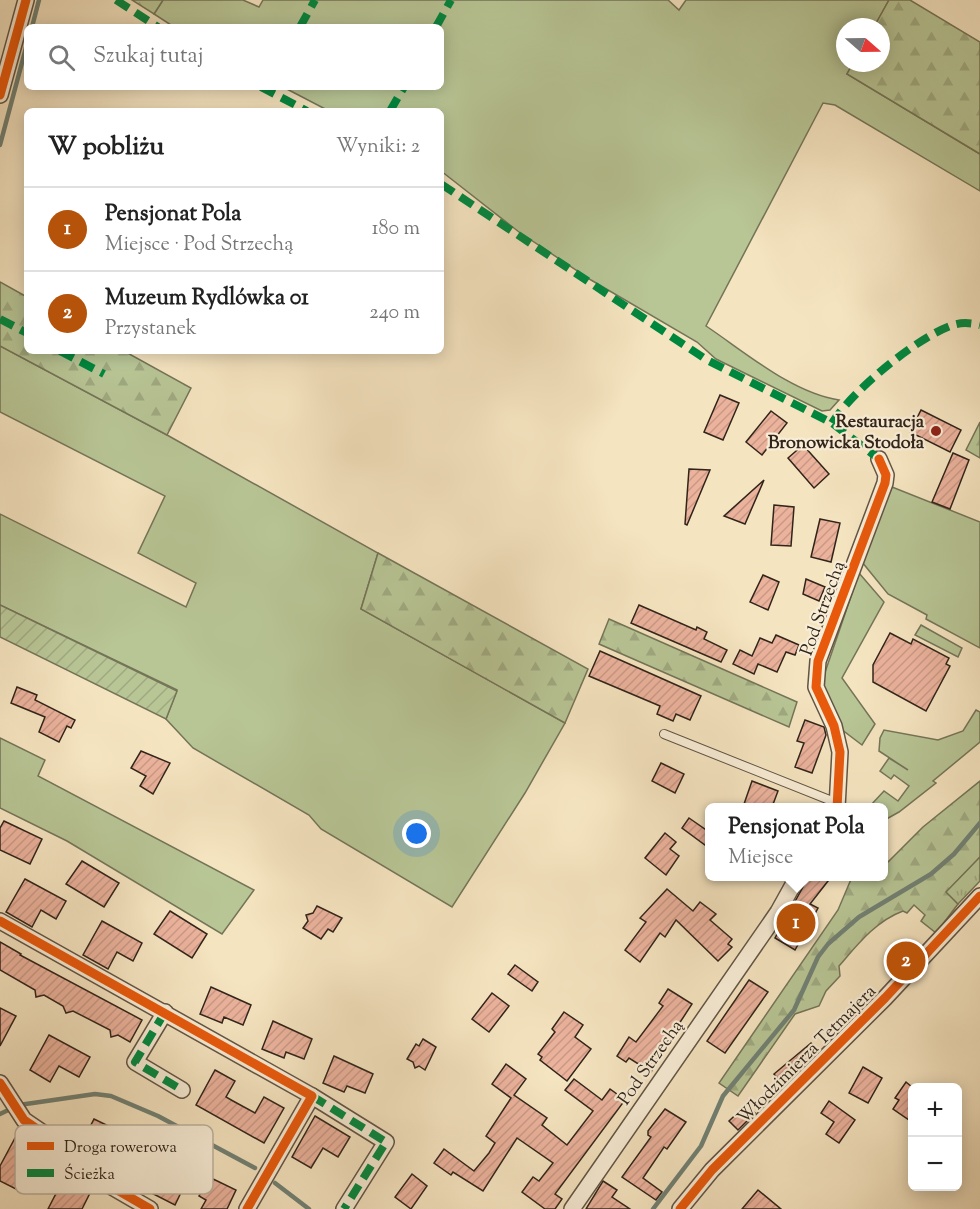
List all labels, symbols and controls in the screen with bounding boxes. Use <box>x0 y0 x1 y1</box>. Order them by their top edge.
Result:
north arrow <box>836 18 890 72</box>
search box <box>24 24 444 90</box>
icon: search <box>45 41 78 74</box>
text: Szukaj tutaj <box>93 41 204 73</box>
text: W pobliżu <box>48 129 164 166</box>
text: Wyniki: 2 <box>336 133 420 162</box>
text: Pensjonat Pola <box>105 199 241 231</box>
text: 1 <box>64 215 71 244</box>
text: 180 m <box>372 215 420 244</box>
text: Miejsce · Pod Strzechą <box>105 231 293 260</box>
text: Muzeum Rydlówka 01 <box>105 283 309 315</box>
text: 2 <box>63 299 72 328</box>
text: 240 m <box>369 299 420 328</box>
text: Przystanek <box>105 315 197 344</box>
place label: Restauracja Bronowicka Stodoła <box>768 410 925 457</box>
marker: Restauracja Bronowicka Stodoła <box>929 424 943 438</box>
street label: Pod Strzechą <box>795 558 853 660</box>
popup <box>705 803 888 881</box>
text: Pensjonat Pola <box>728 812 865 844</box>
your location <box>402 819 431 848</box>
text: Miejsce <box>728 844 793 873</box>
pin: 1 <box>776 900 816 946</box>
pin: 2 <box>886 938 926 984</box>
street label: Włodzimierza Tetmajera <box>732 980 883 1131</box>
street label: Pod Strzechą <box>613 1015 691 1111</box>
map controls <box>908 1083 962 1191</box>
button: + <box>908 1083 962 1137</box>
legend <box>15 1125 213 1194</box>
text: Droga rowerowa <box>64 1137 178 1160</box>
button: − <box>908 1137 962 1191</box>
text: Ścieżka <box>64 1163 115 1187</box>

